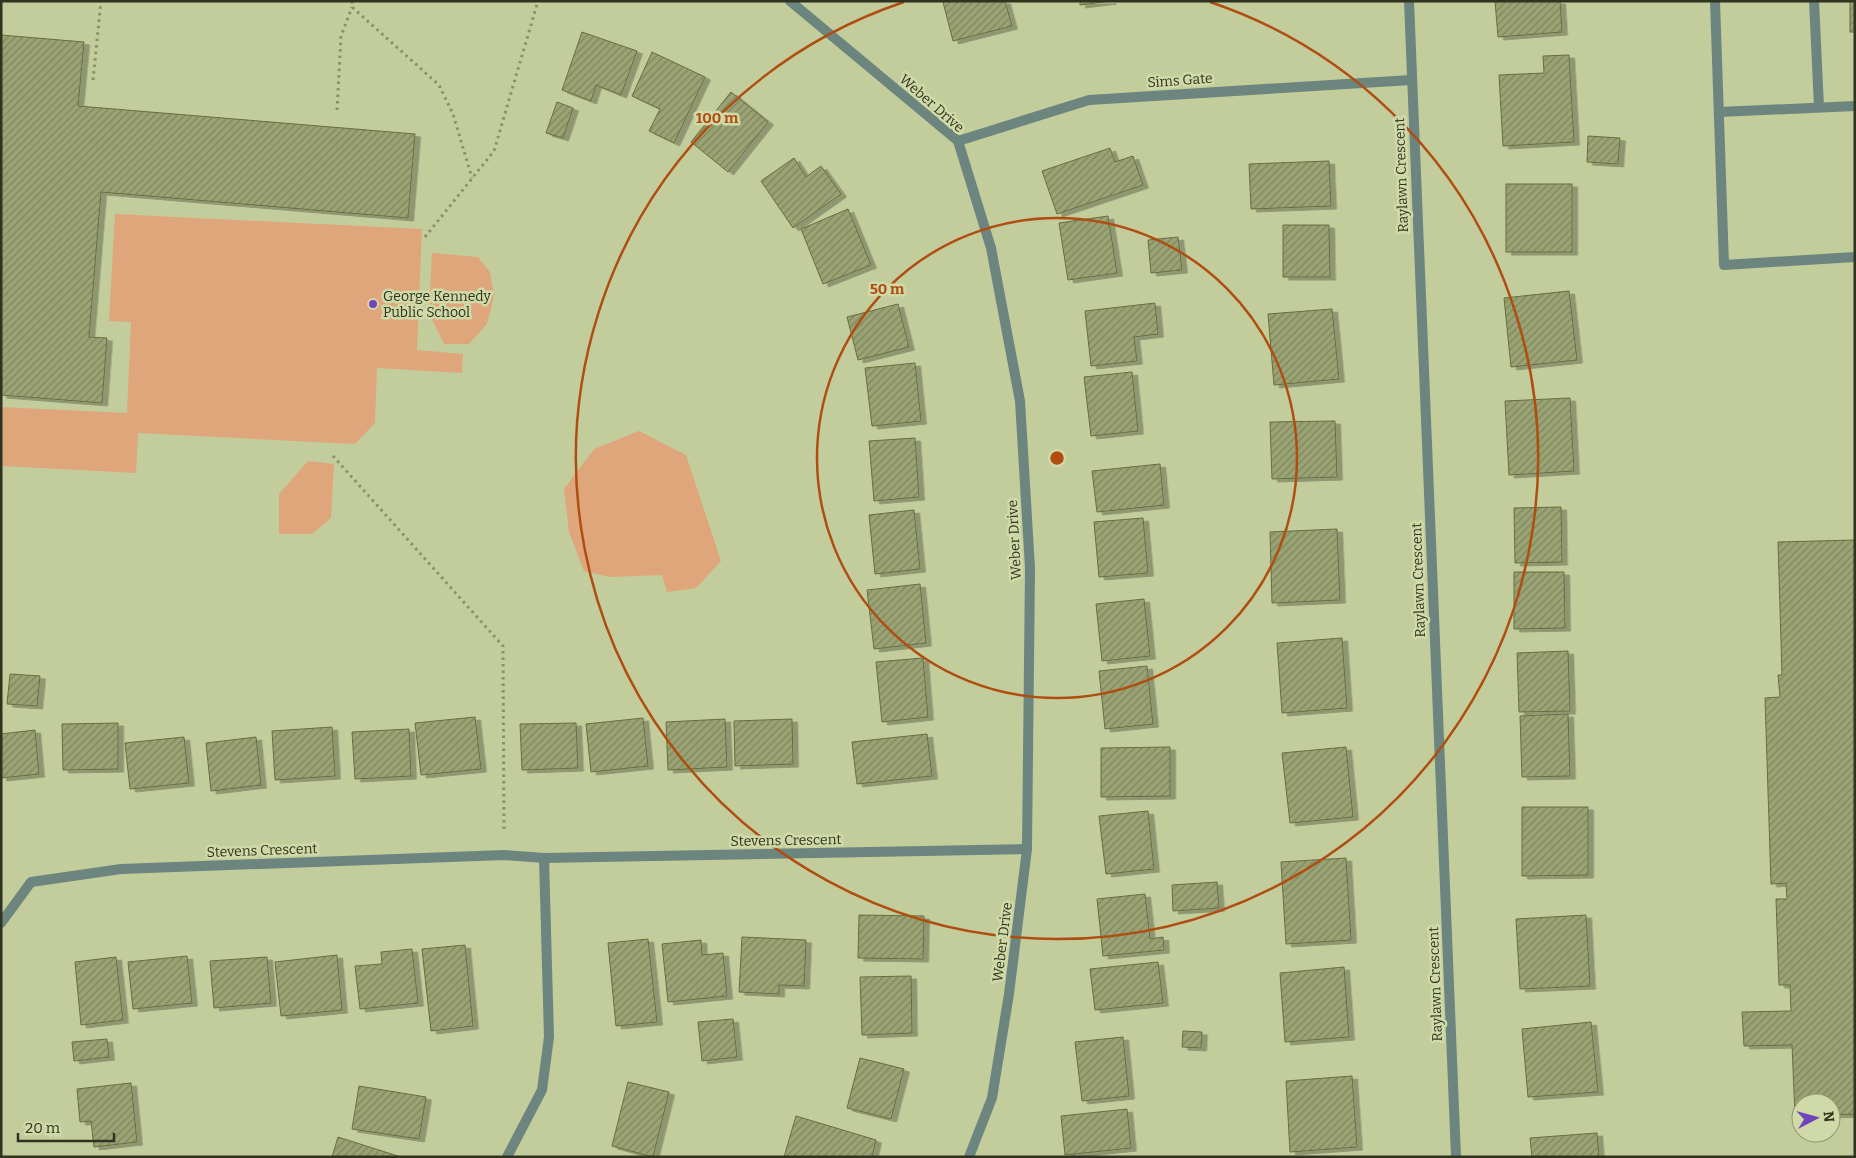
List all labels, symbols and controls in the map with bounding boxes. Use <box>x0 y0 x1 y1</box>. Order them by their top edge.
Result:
street label: Sims Gate <box>1147 70 1213 91</box>
street label: Weber Drive <box>896 71 968 136</box>
text: 100 m <box>696 109 739 127</box>
street label: Raylawn Crescent <box>1391 117 1412 233</box>
text: 50 m <box>870 280 905 298</box>
place label: George Kennedy Public School <box>383 288 491 321</box>
marker: George Kennedy Public School <box>367 298 379 310</box>
centre of rings <box>1048 449 1066 467</box>
street label: Weber Drive <box>1004 499 1025 580</box>
street label: Raylawn Crescent <box>1408 522 1429 638</box>
street label: Stevens Crescent <box>730 831 842 850</box>
street label: Stevens Crescent <box>206 840 318 861</box>
street label: Weber Drive <box>989 901 1016 983</box>
street label: Raylawn Crescent <box>1425 926 1446 1042</box>
north arrow <box>1791 1093 1841 1143</box>
scale bar <box>18 1110 114 1142</box>
text: N <box>1819 1110 1837 1123</box>
text: 20 m <box>25 1119 61 1137</box>

